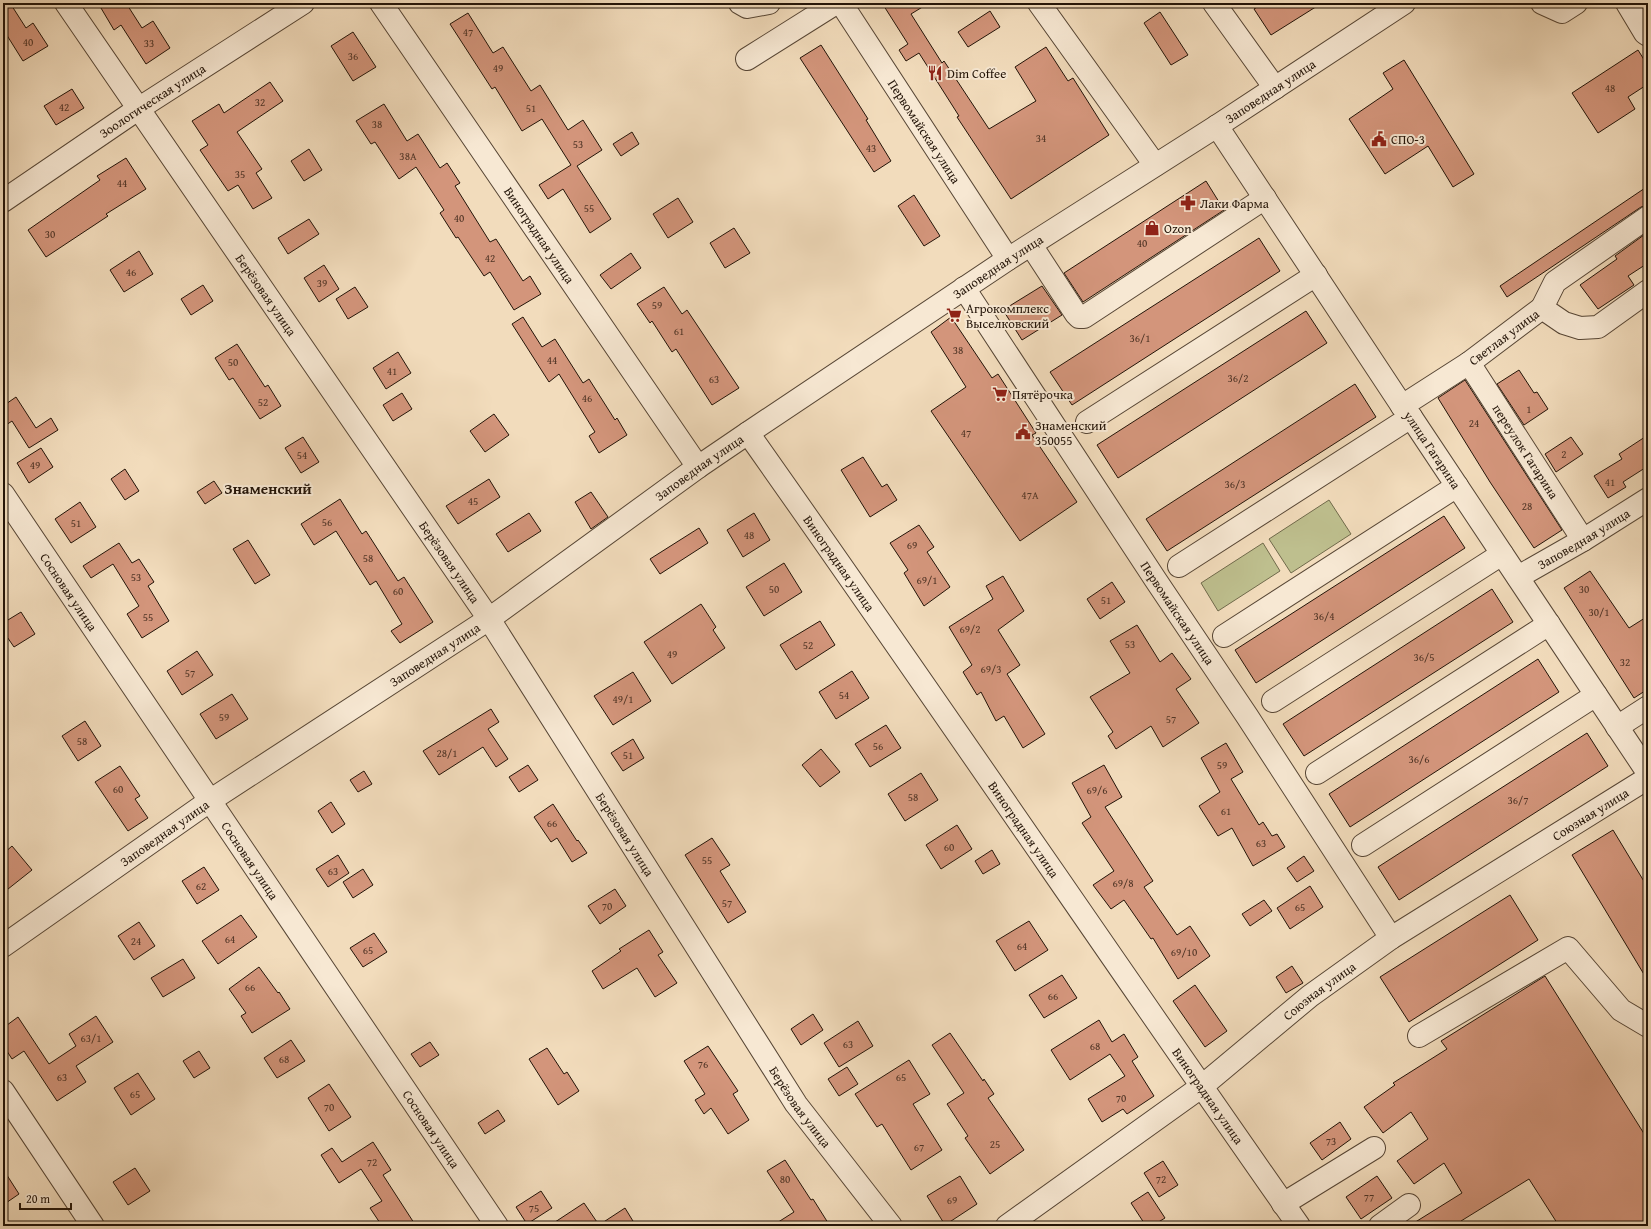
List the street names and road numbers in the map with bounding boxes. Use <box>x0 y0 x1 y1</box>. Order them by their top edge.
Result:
street label: Заповедная улица <box>1221 54 1320 128</box>
street label: Зоологическая улица <box>95 58 210 142</box>
street label: Первомайская улица <box>884 75 966 188</box>
street label: Виноградная улица <box>500 183 580 288</box>
street label: Заповедная улица <box>949 229 1047 303</box>
street label: Берёзовая улица <box>231 250 302 340</box>
street label: Светлая улица <box>1464 304 1543 370</box>
street label: переулок Гагарина <box>1488 400 1564 503</box>
street label: улица Гагарина <box>1399 405 1466 493</box>
street label: Заповедная улица <box>651 429 748 505</box>
street label: Заповедная улица <box>1534 503 1634 574</box>
street label: Виноградная улица <box>799 511 880 616</box>
street label: Берёзовая улица <box>415 517 485 608</box>
street label: Сосновая улица <box>36 549 103 635</box>
street label: Первомайская улица <box>1136 557 1220 669</box>
street label: Заповедная улица <box>386 617 484 691</box>
street label: Виноградная улица <box>984 777 1065 882</box>
street label: Союзная улица <box>1548 782 1633 845</box>
street label: Берёзовая улица <box>592 789 659 881</box>
street label: Заповедная улица <box>116 794 213 871</box>
street label: Сосновая улица <box>217 817 284 904</box>
street label: Союзная улица <box>1278 956 1360 1025</box>
street label: Виноградная улица <box>1168 1044 1249 1148</box>
street label: Берёзовая улица <box>765 1062 836 1152</box>
street label: Сосновая улица <box>398 1086 465 1173</box>

